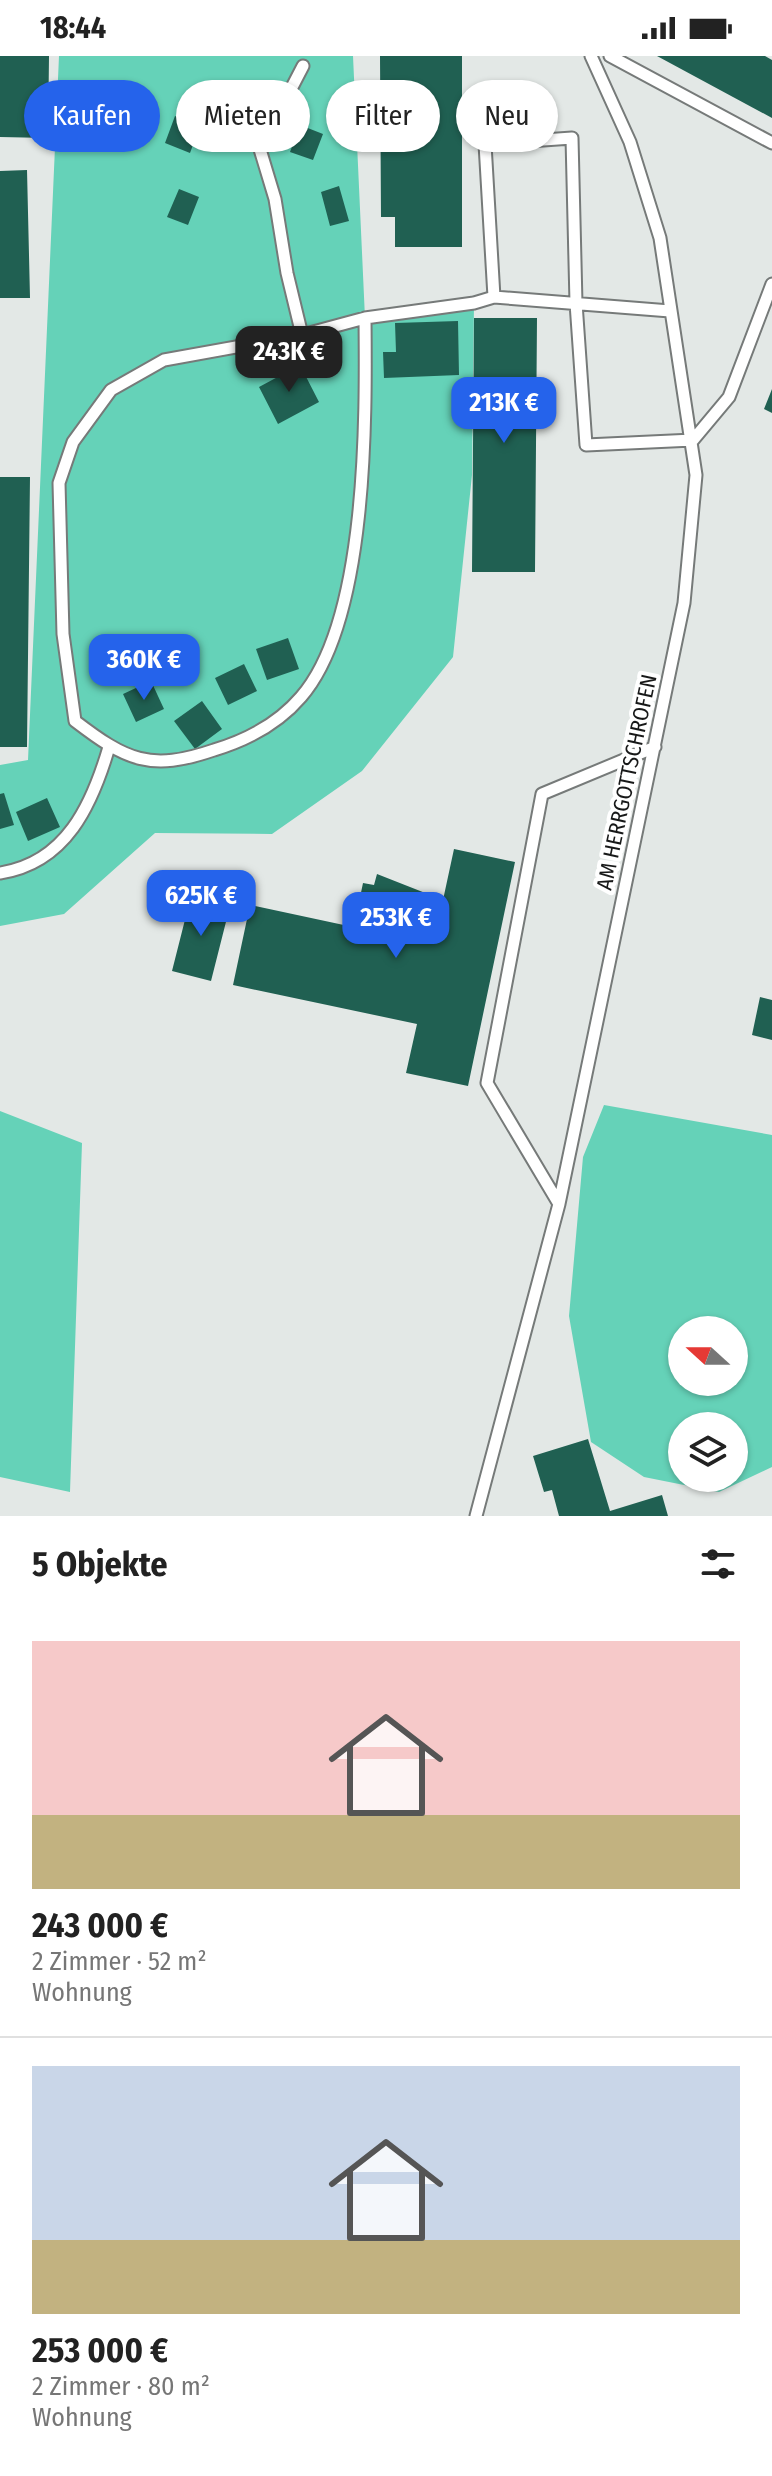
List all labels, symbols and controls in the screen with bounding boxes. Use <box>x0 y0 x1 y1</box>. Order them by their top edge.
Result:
text: 18:44 <box>40 10 106 46</box>
chip: Kaufen <box>24 80 160 152</box>
chip: Mieten <box>176 80 310 152</box>
chip: Filter <box>326 80 440 152</box>
chip: Neu <box>456 80 558 152</box>
pin: 243K € <box>224 326 354 394</box>
text: 243K € <box>253 336 325 367</box>
pin: 213K € <box>439 377 569 445</box>
text: 213K € <box>469 387 539 418</box>
pin: 360K € <box>79 634 209 702</box>
text: 360K € <box>107 644 181 675</box>
street label: AM HERRGOTTSCHROFEN <box>590 672 663 892</box>
pin: 625K € <box>136 870 266 938</box>
text: 625K € <box>165 880 237 911</box>
pin: 253K € <box>331 892 461 960</box>
text: 253K € <box>360 902 432 933</box>
north arrow <box>668 1316 748 1396</box>
map controls <box>668 1316 748 1492</box>
button: layers <box>668 1412 748 1492</box>
icon: filters <box>696 1542 740 1586</box>
text: 5 Objekte <box>32 1544 168 1585</box>
icon: home <box>314 1693 458 1837</box>
text: 243 000 € <box>32 1905 168 1946</box>
text: 2 Zimmer · 52 m² <box>32 1946 207 1977</box>
text: Wohnung <box>32 1977 132 2008</box>
icon: home <box>314 2118 458 2262</box>
text: 253 000 € <box>32 2330 168 2371</box>
text: 2 Zimmer · 80 m² <box>32 2371 210 2402</box>
text: Wohnung <box>32 2402 132 2433</box>

